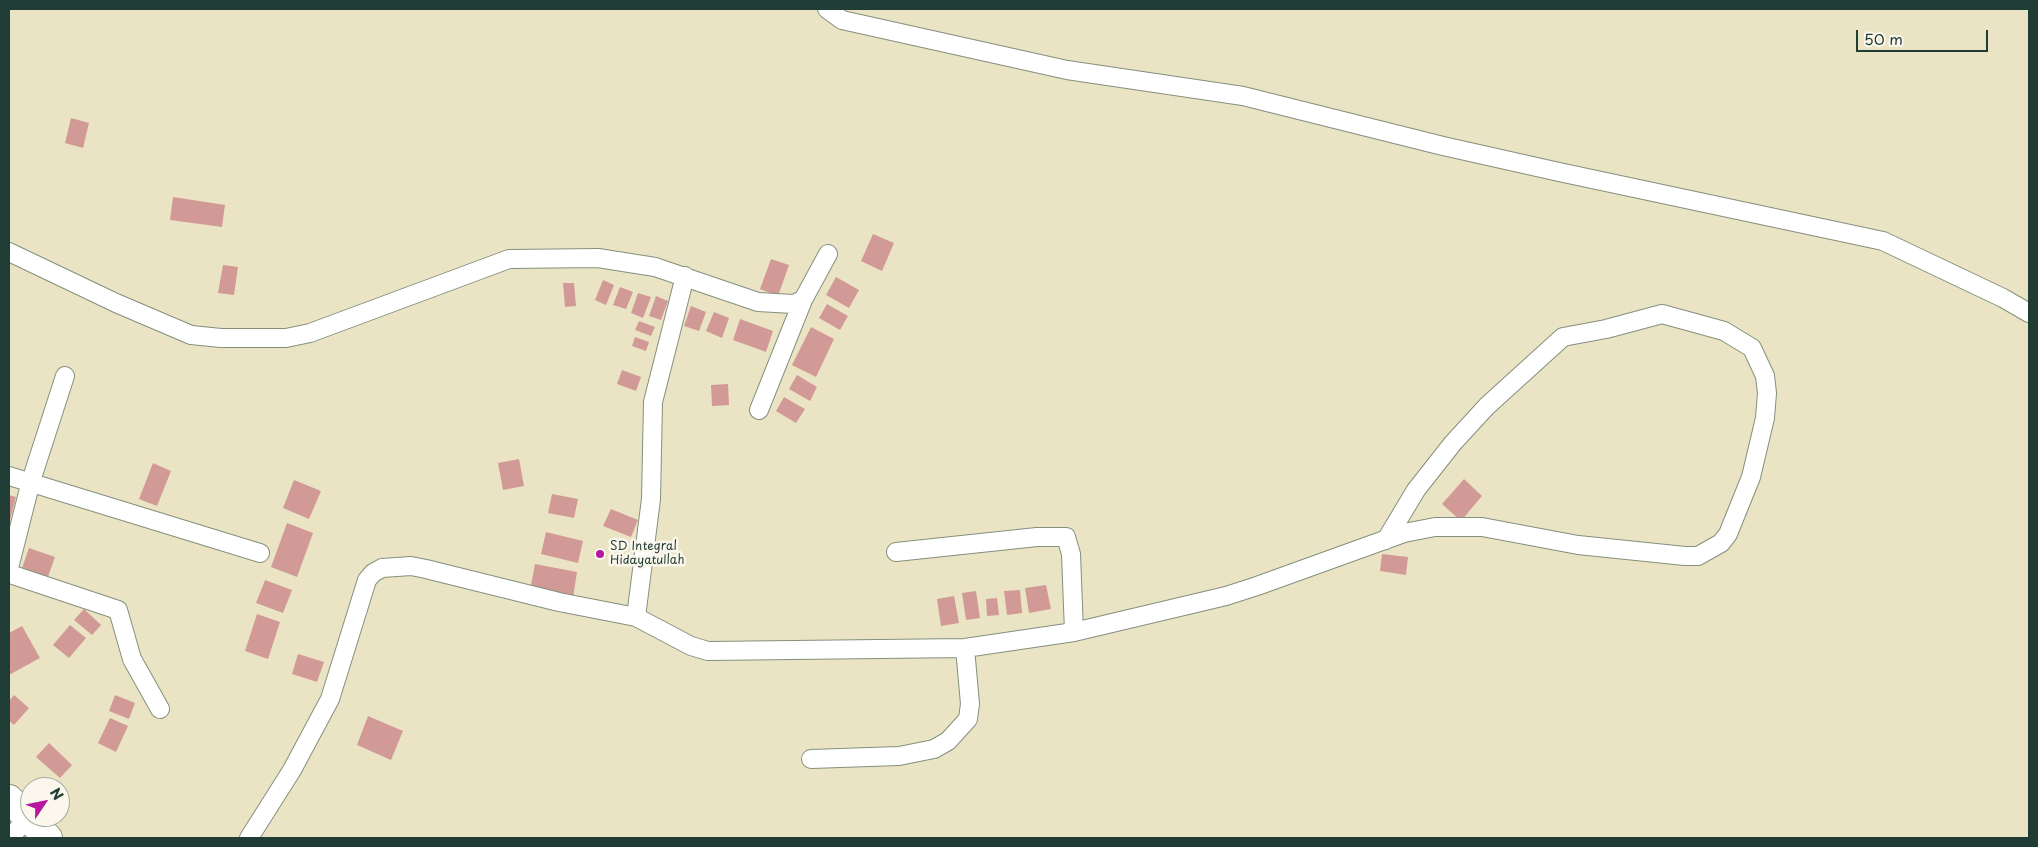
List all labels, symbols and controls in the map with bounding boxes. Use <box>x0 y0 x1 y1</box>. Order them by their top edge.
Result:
scale bar <box>1858 20 1990 52</box>
text: 50 m <box>1864 27 1903 50</box>
place label: SD Integral Hidayatullah <box>610 540 684 568</box>
marker: SD Integral Hidayatullah <box>594 548 606 560</box>
north arrow <box>20 777 70 827</box>
text: N <box>45 783 69 804</box>

